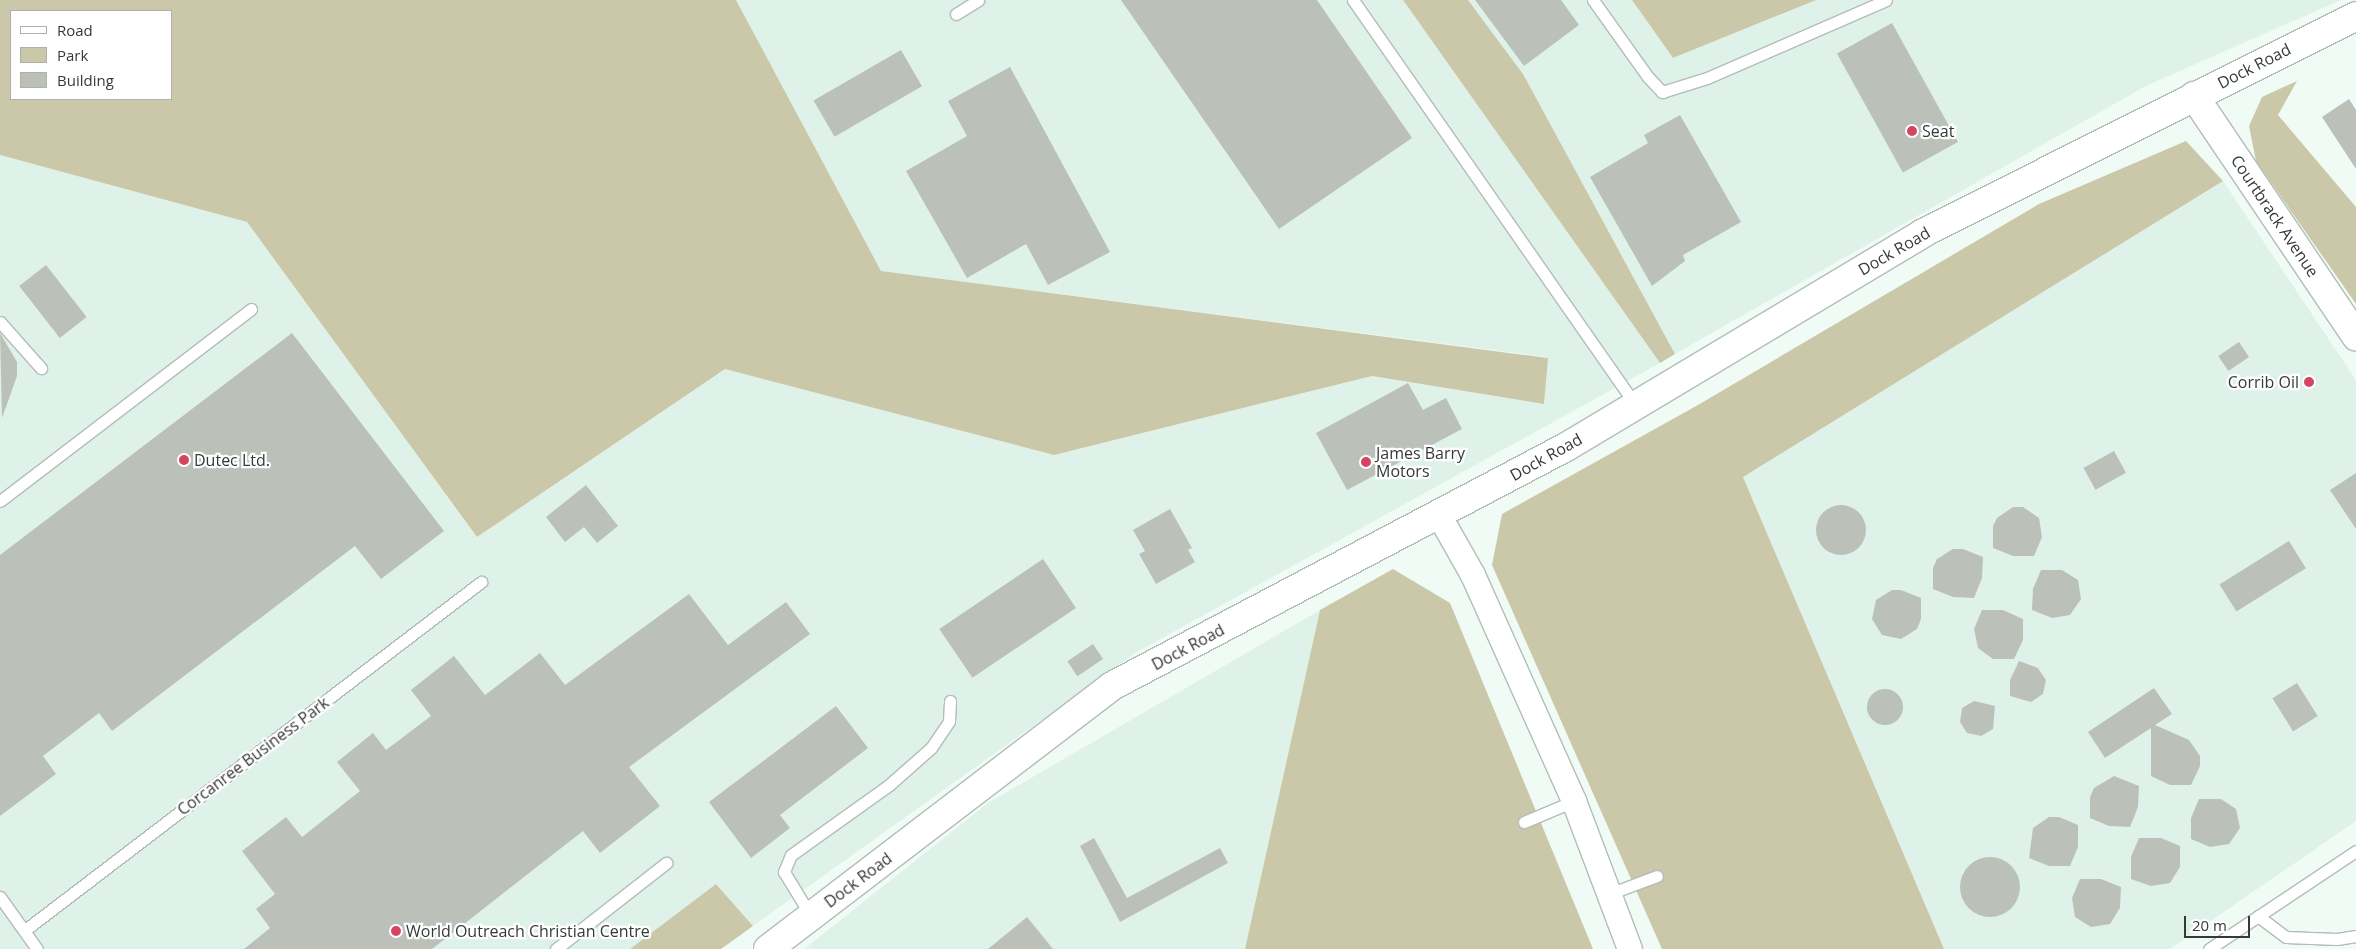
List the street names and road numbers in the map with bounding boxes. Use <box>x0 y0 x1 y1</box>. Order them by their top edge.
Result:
street label: Dock Road <box>2214 39 2294 93</box>
street label: Courtbrack Avenue <box>2227 151 2323 281</box>
street label: Dock Road <box>1855 223 1933 279</box>
street label: Dock Road <box>1507 429 1585 485</box>
street label: Dock Road <box>1148 620 1228 674</box>
street label: Corcanree Business Park <box>173 693 333 819</box>
street label: Dock Road <box>820 848 896 912</box>

